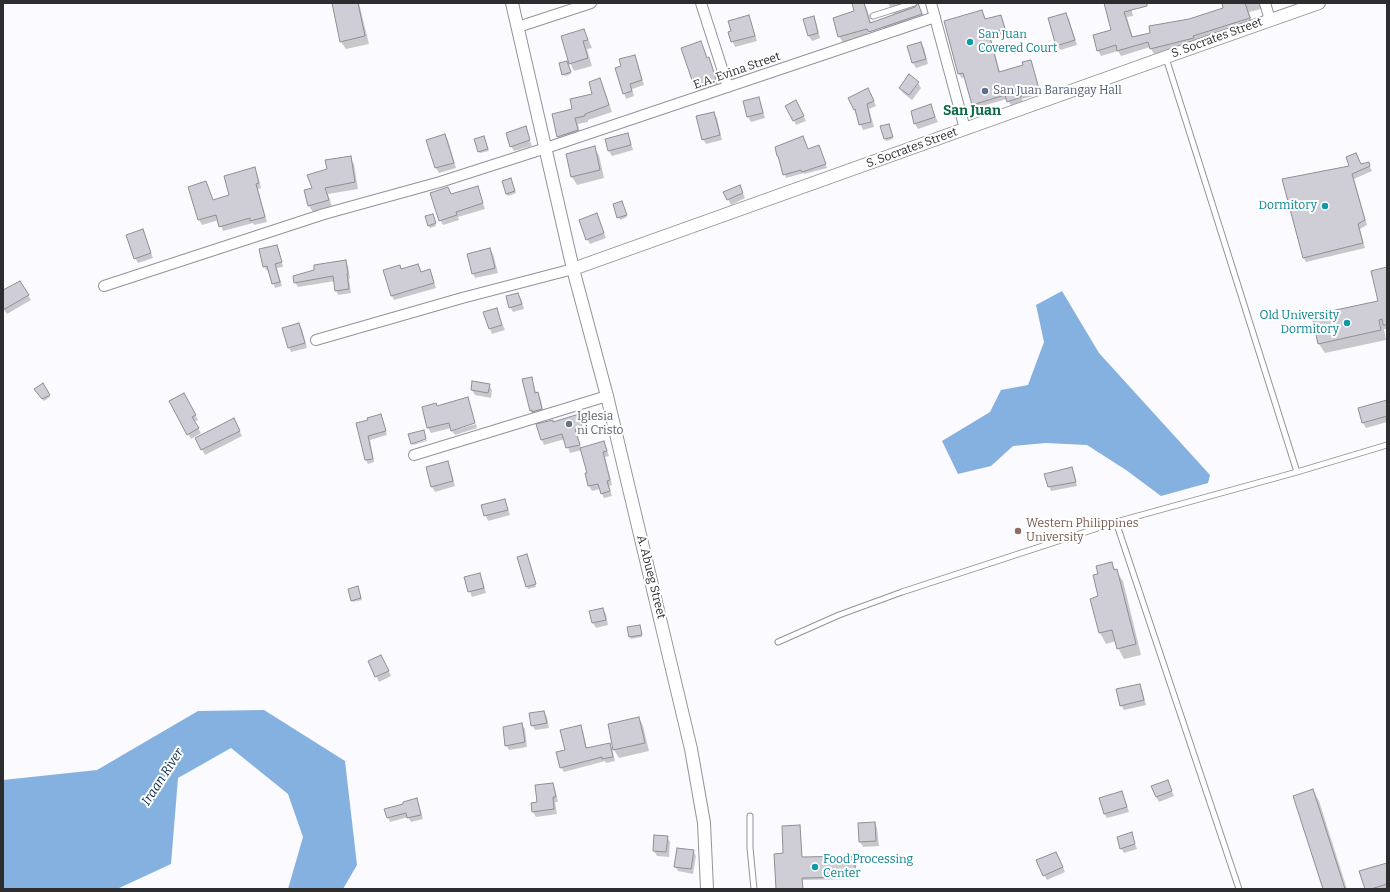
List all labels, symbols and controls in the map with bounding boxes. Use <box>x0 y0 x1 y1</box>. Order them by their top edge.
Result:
street label: S. Socrates Street <box>1169 15 1265 61</box>
place label: San Juan Covered Court <box>978 28 1057 56</box>
marker: San Juan Covered Court <box>965 37 975 47</box>
street label: E.A. Evina Street <box>692 49 782 93</box>
place label: San Juan Barangay Hall <box>993 84 1122 98</box>
marker: San Juan Barangay Hall <box>980 86 990 96</box>
district label: San Juan <box>943 103 1001 119</box>
street label: S. Socrates Street <box>864 125 960 171</box>
place label: Dormitory <box>1259 199 1317 213</box>
marker: Dormitory <box>1320 201 1330 211</box>
place label: Old University Dormitory <box>1260 309 1339 337</box>
marker: Old University Dormitory <box>1342 318 1352 328</box>
place label: Iglesia ni Cristo <box>577 410 624 438</box>
marker: Iglesia ni Cristo <box>564 419 574 429</box>
place label: Western Philippines University <box>1026 517 1138 545</box>
marker: Western Philippines University <box>1013 526 1023 536</box>
street label: A. Abueg Street <box>634 534 668 620</box>
water label: Iraan River <box>139 746 187 808</box>
place label: Food Processing Center <box>823 853 913 881</box>
marker: Food Processing Center <box>810 862 820 872</box>

